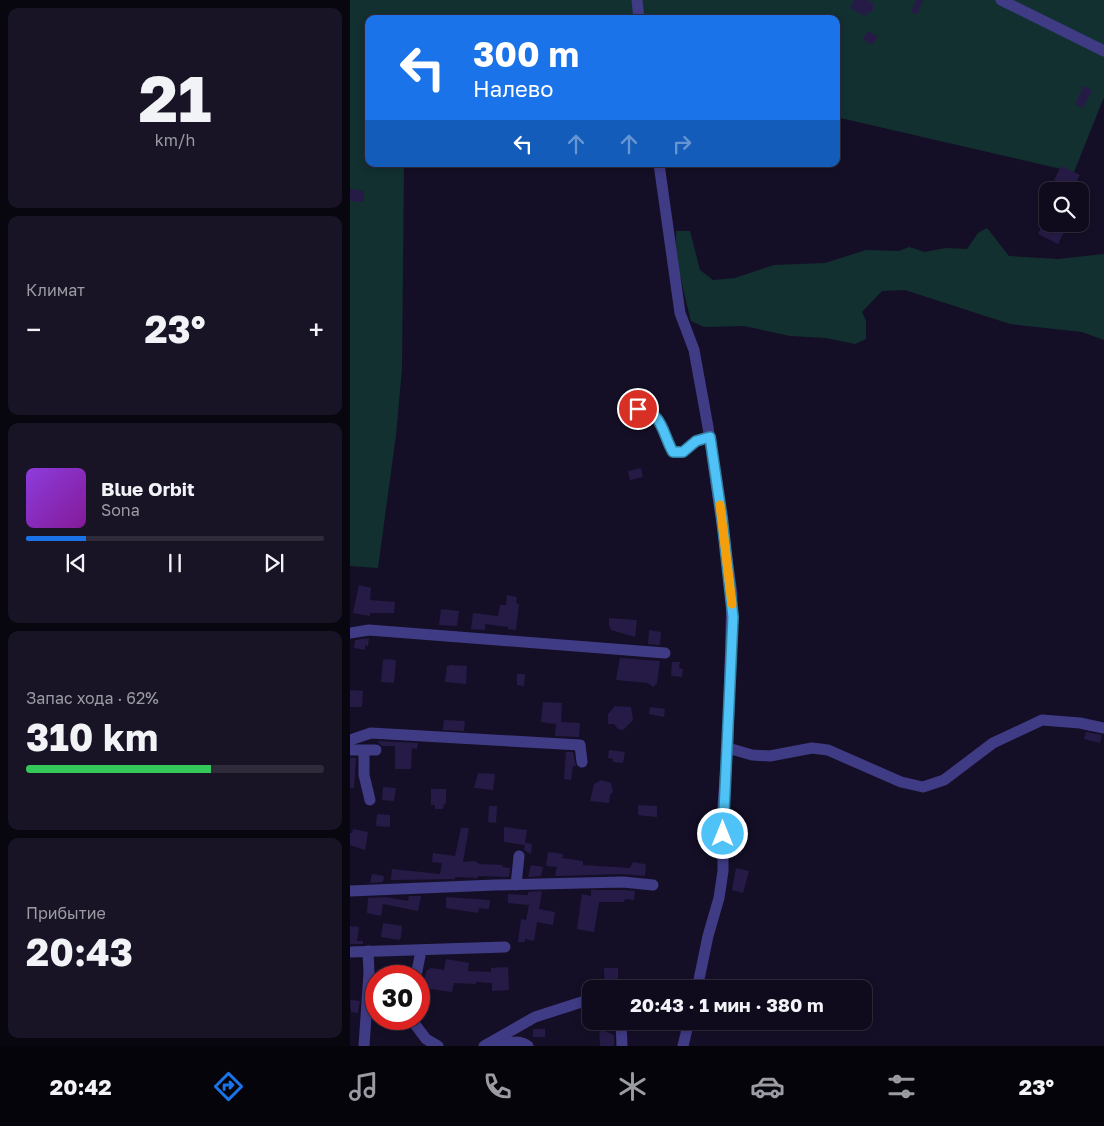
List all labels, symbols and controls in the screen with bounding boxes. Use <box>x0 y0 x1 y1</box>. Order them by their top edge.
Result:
text: 300 m <box>473 33 579 75</box>
icon: left <box>390 35 455 100</box>
text: 21 <box>138 58 212 136</box>
text: Налево <box>473 75 553 102</box>
text: km/h <box>155 130 195 150</box>
icon: left <box>509 130 537 158</box>
icon: ahead <box>562 130 590 158</box>
icon: ahead <box>615 130 643 158</box>
icon: right <box>668 130 696 158</box>
map controls <box>1039 182 1089 232</box>
button: search <box>1039 182 1089 232</box>
text: Климат <box>26 280 85 300</box>
text: 23° <box>144 306 206 351</box>
text: − <box>26 313 41 346</box>
text: + <box>309 313 324 346</box>
pin <box>617 388 659 430</box>
icon: arrive <box>624 395 652 423</box>
text: Blue Orbit <box>101 477 195 500</box>
text: Sona <box>101 500 140 520</box>
icon: previous <box>62 549 90 577</box>
icon: pause <box>161 549 189 577</box>
icon: next <box>260 549 288 577</box>
text: Запас хода · 62% <box>26 688 159 708</box>
text: 310 km <box>26 714 158 759</box>
position arrow <box>696 807 748 859</box>
text: Прибытие <box>26 903 106 923</box>
text: 20:43 <box>26 929 133 974</box>
speed limit sign: 30 <box>365 965 430 1030</box>
text: 20:43 · 1 мин · 380 m <box>630 993 824 1016</box>
icon: directions <box>211 1069 246 1104</box>
icon: music <box>346 1069 381 1104</box>
icon: phone <box>480 1069 515 1104</box>
icon: climate <box>615 1069 650 1104</box>
icon: car <box>750 1069 785 1104</box>
icon: filters <box>884 1069 919 1104</box>
text: 20:42 <box>50 1073 112 1100</box>
text: 23° <box>1019 1073 1054 1100</box>

